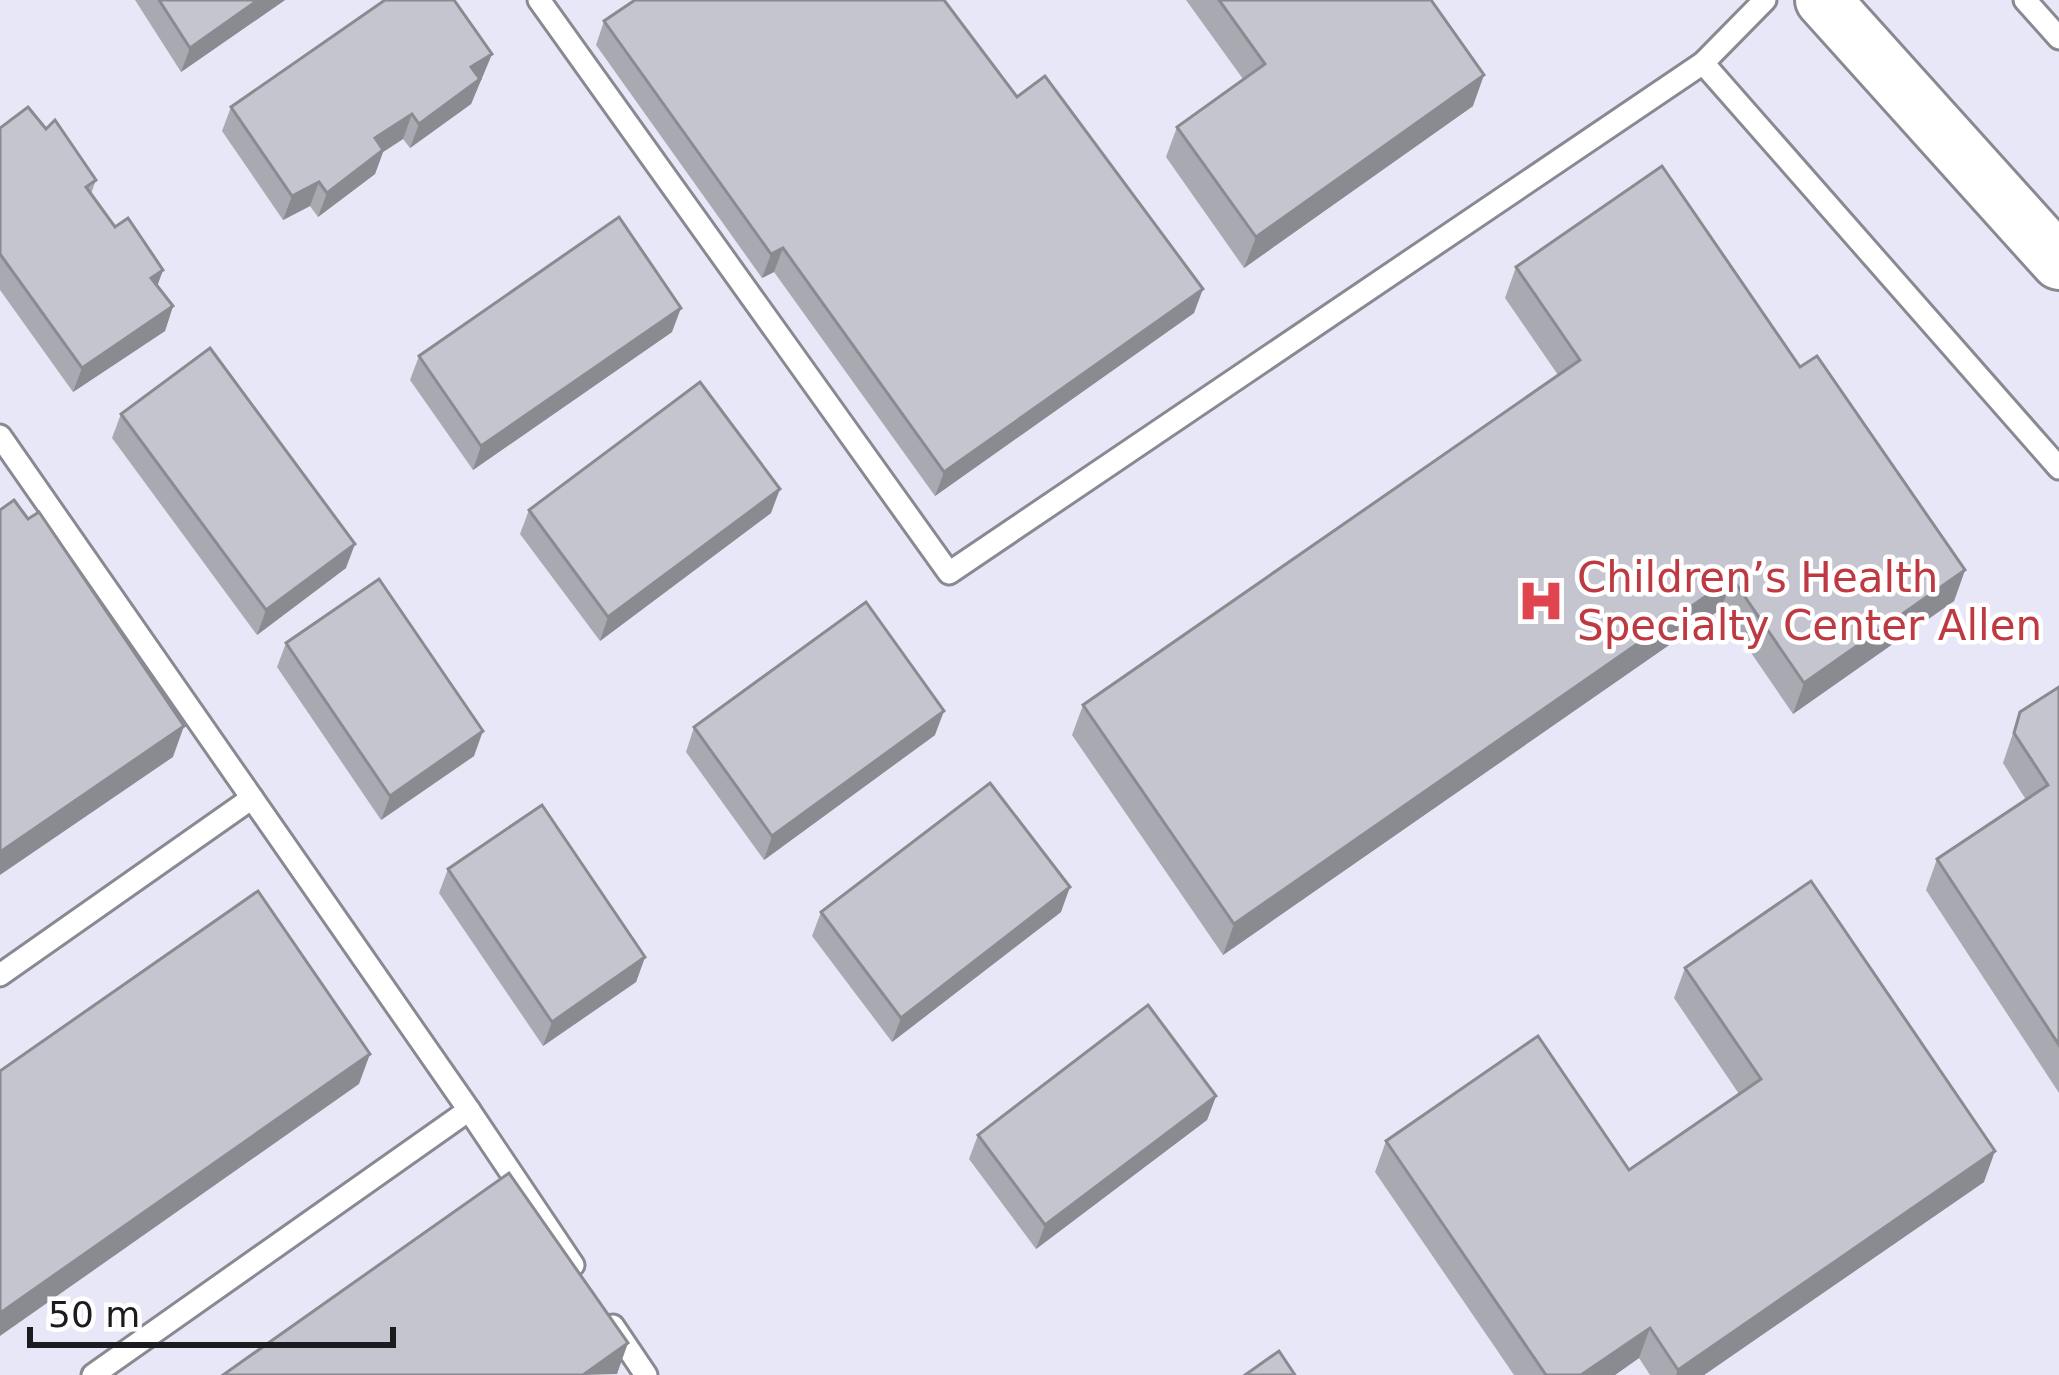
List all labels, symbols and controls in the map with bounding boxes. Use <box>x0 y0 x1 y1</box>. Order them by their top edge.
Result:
place label: Children’s Health Specialty Center Allen <box>1577 553 2042 650</box>
hospital icon: Children’s Health Specialty Center Allen <box>1516 576 1566 626</box>
scale bar <box>30 1273 393 1347</box>
text: 50 m <box>48 1294 140 1335</box>

